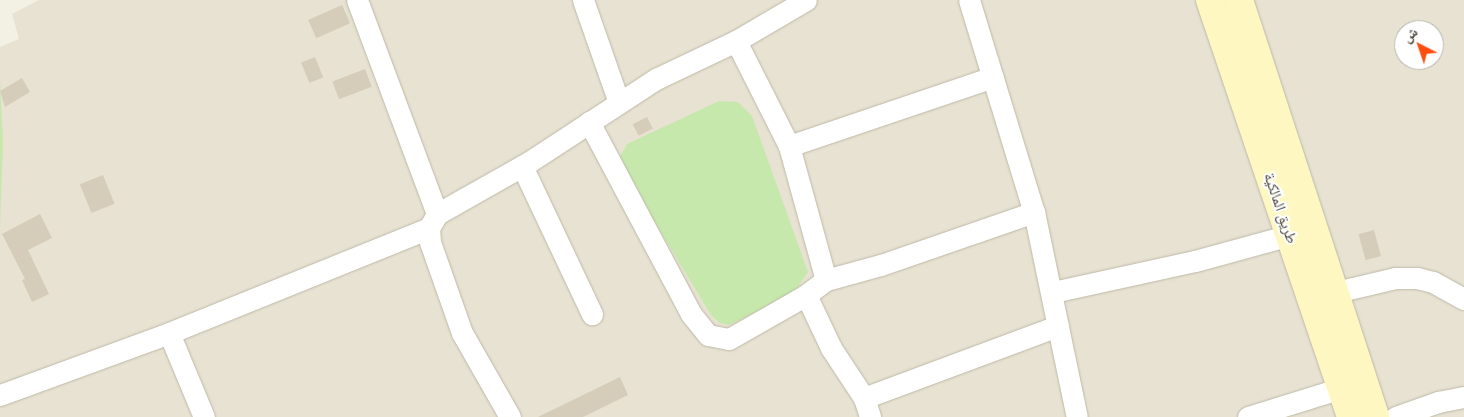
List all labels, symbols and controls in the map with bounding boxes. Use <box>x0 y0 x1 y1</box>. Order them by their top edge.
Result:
north arrow <box>1394 20 1444 70</box>
text: ش <box>1398 23 1421 46</box>
street label: طريق المالكية <box>1261 170 1301 246</box>

